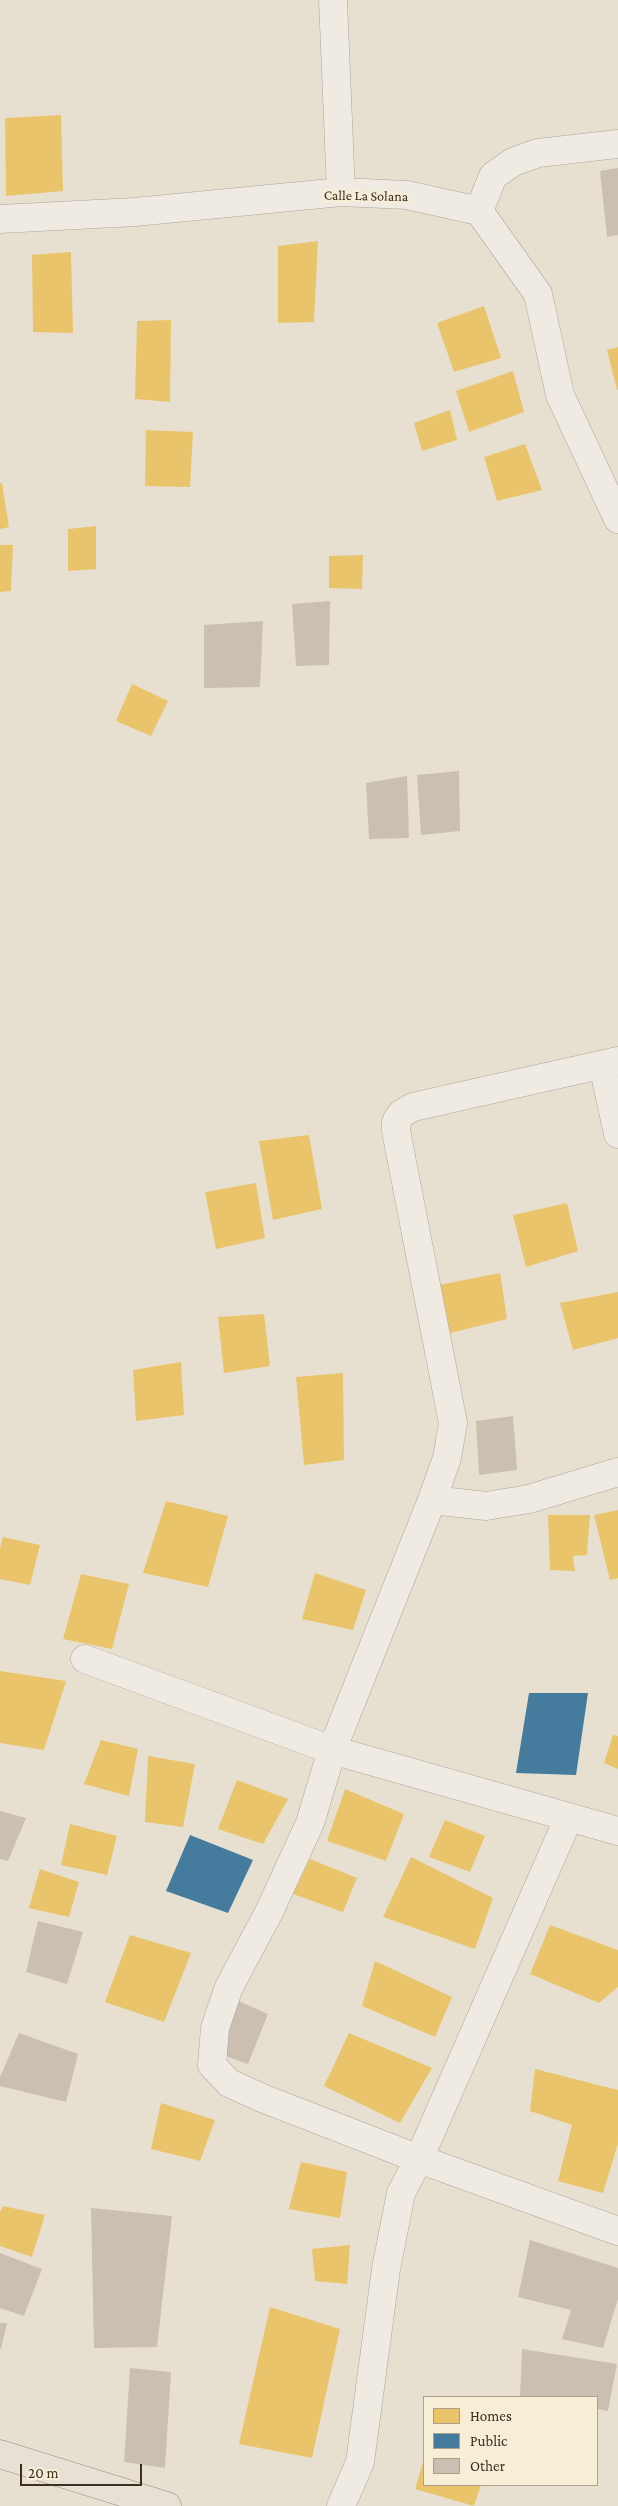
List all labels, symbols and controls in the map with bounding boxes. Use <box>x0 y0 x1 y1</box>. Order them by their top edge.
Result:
street label: Calle La Solana <box>324 187 408 205</box>
legend <box>423 2396 598 2486</box>
text: Homes <box>470 2408 512 2424</box>
text: Public <box>470 2433 507 2449</box>
scale bar <box>22 2454 145 2486</box>
text: Other <box>470 2458 505 2474</box>
text: 20 m <box>28 2465 59 2481</box>

